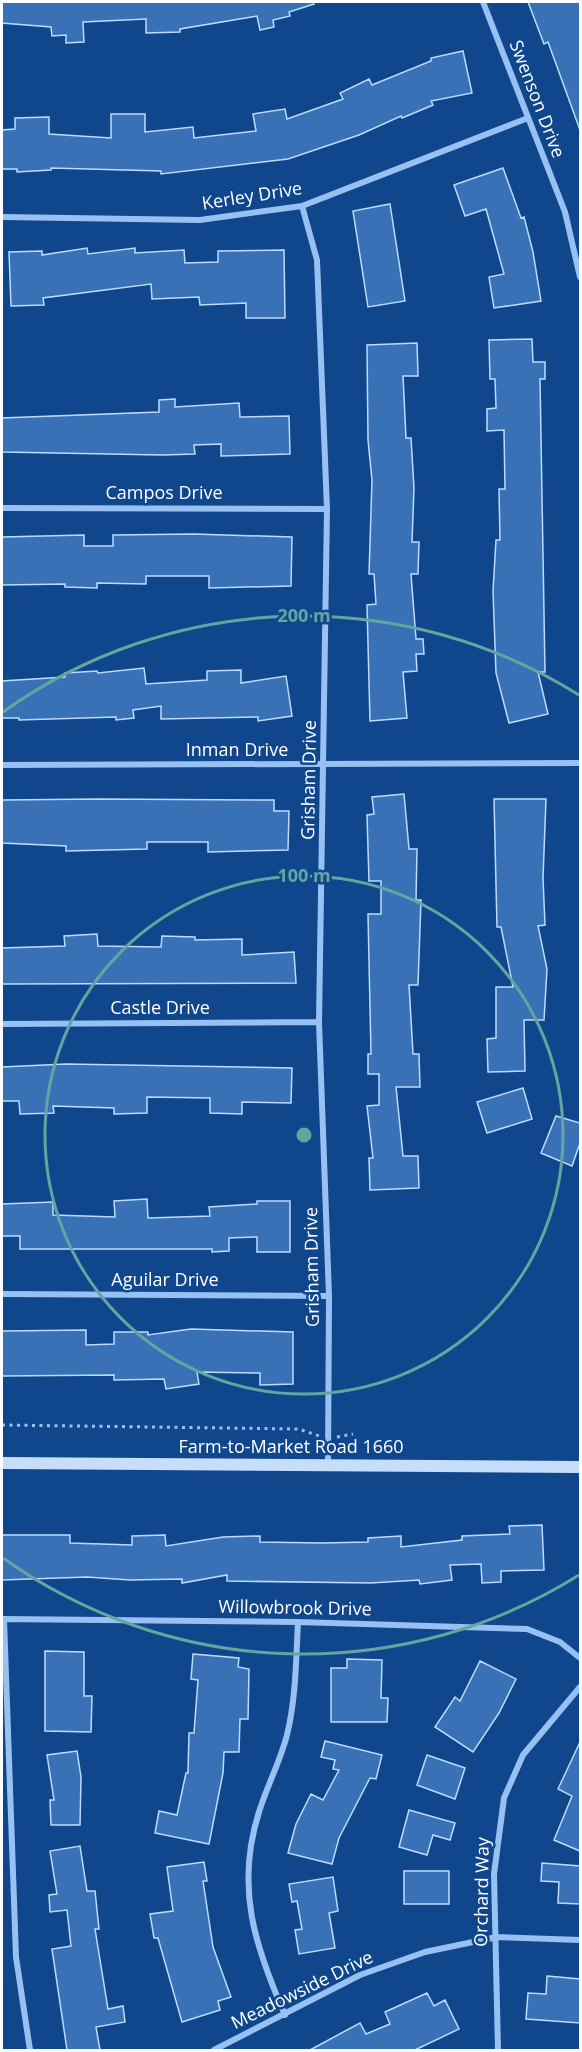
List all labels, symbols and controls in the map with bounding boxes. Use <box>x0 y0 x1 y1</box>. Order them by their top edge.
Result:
street label: Swenson Drive <box>504 36 571 161</box>
street label: Kerley Drive <box>200 175 304 215</box>
street label: Campos Drive <box>105 480 223 504</box>
text: 200 m <box>277 603 331 627</box>
street label: Grisham Drive <box>295 720 321 840</box>
street label: Inman Drive <box>186 737 288 761</box>
text: 100 m <box>277 863 331 887</box>
street label: Castle Drive <box>110 995 210 1019</box>
centre of rings <box>294 1125 314 1145</box>
street label: Grisham Drive <box>298 1207 324 1327</box>
street label: Aguilar Drive <box>111 1267 219 1291</box>
street label: Farm-to-Market Road 1660 <box>178 1434 404 1458</box>
street label: Willowbrook Drive <box>218 1594 372 1620</box>
street label: Orchard Way <box>468 1836 494 1947</box>
street label: Meadowside Drive <box>227 1944 377 2034</box>

